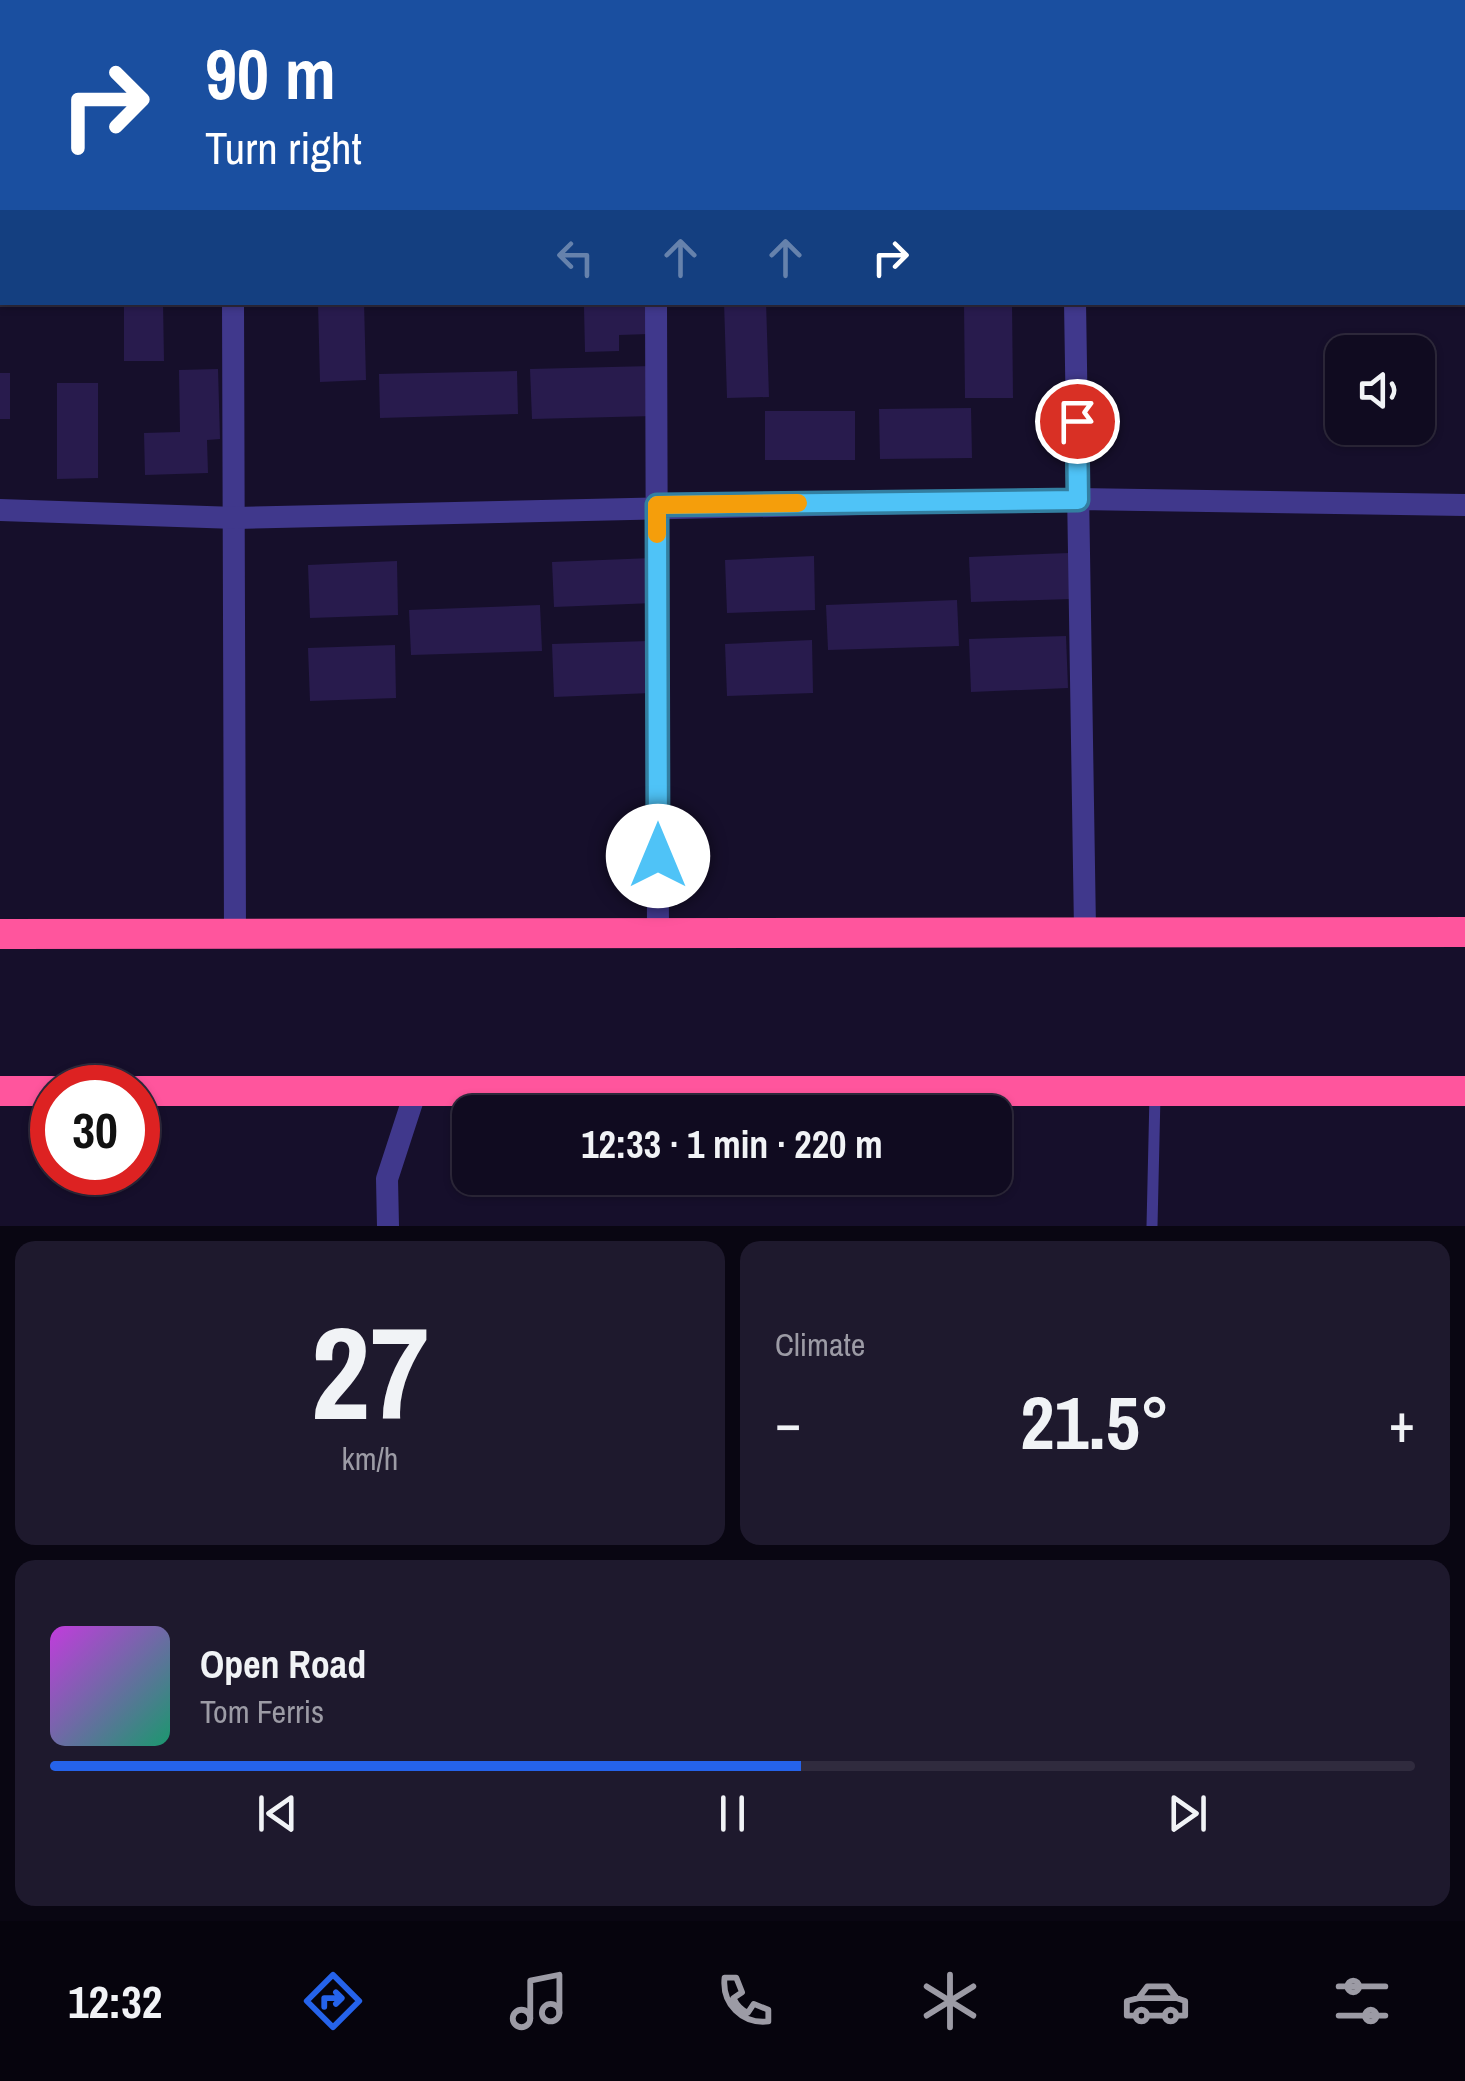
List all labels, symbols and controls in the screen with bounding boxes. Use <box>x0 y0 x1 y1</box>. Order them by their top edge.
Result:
text: 90 m <box>205 27 336 121</box>
icon: right <box>40 40 170 170</box>
text: Turn right <box>205 117 362 178</box>
icon: left <box>548 230 603 285</box>
icon: ahead <box>653 230 708 285</box>
icon: ahead <box>758 230 813 285</box>
icon: right <box>863 230 918 285</box>
map controls <box>1325 335 1435 445</box>
button: sound <box>1325 335 1435 445</box>
pin <box>1035 379 1120 464</box>
icon: arrive <box>1050 394 1105 449</box>
position arrow <box>606 804 710 908</box>
speed limit sign: 30 <box>30 1065 160 1195</box>
text: 12:33 · 1 min · 220 m <box>581 1119 883 1170</box>
text: 27 <box>311 1284 429 1460</box>
text: Climate <box>775 1323 865 1366</box>
text: 21.5° <box>1020 1371 1170 1472</box>
text: − <box>775 1385 801 1459</box>
text: + <box>1389 1385 1415 1459</box>
text: km/h <box>342 1437 398 1480</box>
text: Open Road <box>200 1639 366 1690</box>
text: Tom Ferris <box>200 1690 324 1733</box>
icon: previous <box>250 1786 305 1841</box>
icon: pause <box>705 1786 760 1841</box>
icon: next <box>1160 1786 1215 1841</box>
icon: directions <box>298 1966 368 2036</box>
icon: music <box>504 1966 574 2036</box>
icon: phone <box>710 1966 780 2036</box>
icon: climate <box>915 1966 985 2036</box>
icon: car <box>1121 1966 1191 2036</box>
icon: filters <box>1327 1966 1397 2036</box>
text: 12:32 <box>68 1971 162 2032</box>

